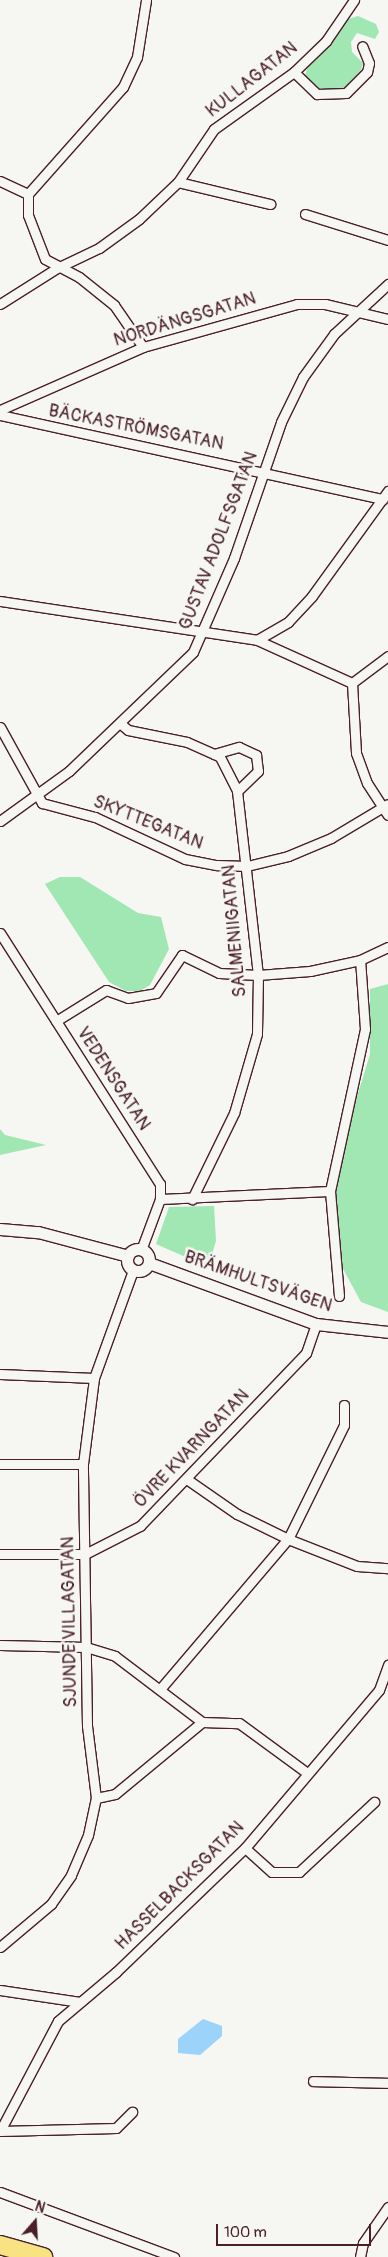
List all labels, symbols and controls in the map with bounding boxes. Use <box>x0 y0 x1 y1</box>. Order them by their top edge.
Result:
street label: KULLAGATAN <box>202 38 302 122</box>
street label: NORDÄNGSGATAN <box>111 288 259 352</box>
street label: BÄCKASTRÖMSGATAN <box>47 400 225 456</box>
street label: GUSTAV ADOLFSGATAN <box>175 449 263 633</box>
street label: SKYTTEGATAN <box>90 791 206 855</box>
street label: SALMENIIGATAN <box>218 864 252 998</box>
street label: VEDENSGATAN <box>71 1023 155 1135</box>
street label: BRÄMHULTSVÄGEN <box>181 1247 335 1317</box>
street label: ÖVRE KVARNGATAN <box>130 1385 254 1513</box>
street label: SJUNDE VILLAGATAN <box>58 1536 82 1708</box>
street label: HASSELBACKSGATAN <box>111 1817 249 1955</box>
north arrow <box>10 2197 60 2247</box>
text: N <box>33 2198 47 2217</box>
scale bar <box>218 2214 373 2246</box>
text: 100 m <box>224 2223 267 2242</box>

